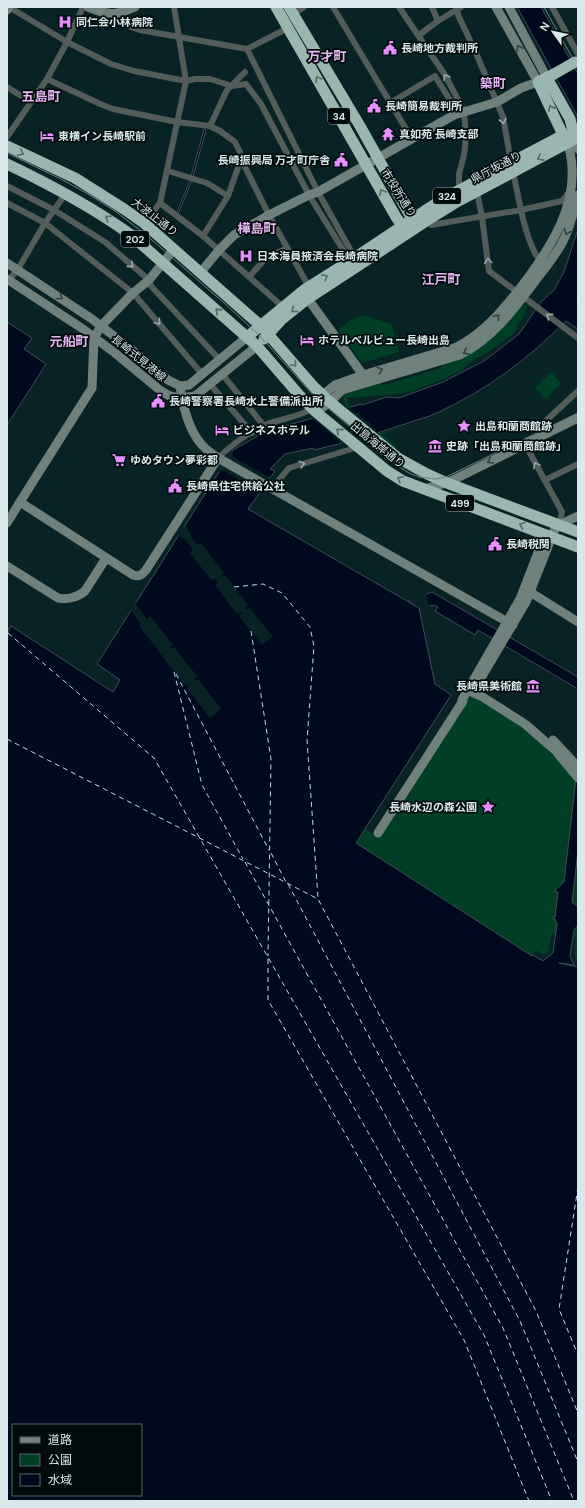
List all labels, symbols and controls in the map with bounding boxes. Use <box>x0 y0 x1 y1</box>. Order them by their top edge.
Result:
north arrow <box>533 12 573 52</box>
hospital icon: 同仁会小林病院 <box>57 14 73 30</box>
place label: 同仁会小林病院 <box>76 15 153 29</box>
text: N <box>537 19 553 34</box>
public building icon: 長崎地方裁判所 <box>382 40 398 56</box>
place label: 長崎地方裁判所 <box>401 41 478 55</box>
one-way arrow <box>516 45 523 52</box>
district label: 万才町 <box>307 48 347 65</box>
one-way arrow <box>443 74 450 81</box>
district label: 築町 <box>480 75 506 92</box>
one-way arrow <box>315 76 322 83</box>
district label: 五島町 <box>21 88 61 105</box>
public building icon: 長崎簡易裁判所 <box>366 98 382 114</box>
place label: 長崎簡易裁判所 <box>385 99 462 113</box>
one-way arrow <box>548 105 556 112</box>
road number: 34 <box>328 108 350 124</box>
one-way arrow <box>498 117 507 124</box>
temple icon: 真如苑 長崎支部 <box>380 126 396 142</box>
place label: 真如苑 長崎支部 <box>399 127 479 141</box>
hotel icon: 東横イン長崎駅前 <box>39 128 55 144</box>
place label: 東横イン長崎駅前 <box>58 129 146 143</box>
one-way arrow <box>17 148 24 156</box>
street label: 県庁坂通り <box>468 148 524 186</box>
public building icon: 長崎振興局 万才町庁舎 <box>333 152 349 168</box>
place label: 長崎振興局 万才町庁舎 <box>217 153 331 167</box>
one-way arrow <box>537 153 544 160</box>
street label: 市役所通り <box>378 166 420 220</box>
road number: 324 <box>433 188 461 204</box>
one-way arrow <box>379 189 387 196</box>
street label: 大波止通り <box>129 195 181 239</box>
one-way arrow <box>105 216 112 223</box>
district label: 樺島町 <box>237 220 277 237</box>
one-way arrow <box>563 229 571 236</box>
road number: 202 <box>121 231 149 247</box>
hospital icon: 日本海員掖済会長崎病院 <box>238 248 254 264</box>
place label: 日本海員掖済会長崎病院 <box>257 249 378 263</box>
one-way arrow <box>484 258 493 265</box>
one-way arrow <box>127 260 134 267</box>
district label: 江戸町 <box>421 271 461 288</box>
one-way arrow <box>321 274 328 281</box>
one-way arrow <box>56 292 63 300</box>
one-way arrow <box>291 305 298 312</box>
one-way arrow <box>215 308 223 316</box>
one-way arrow <box>492 314 499 321</box>
one-way arrow <box>546 314 553 321</box>
one-way arrow <box>154 317 161 325</box>
street label: 長崎式見港線 <box>109 332 169 384</box>
hotel icon: ホテルベルビュー長崎出島 <box>299 332 315 348</box>
district label: 元船町 <box>49 333 89 350</box>
place label: ホテルベルビュー長崎出島 <box>318 333 450 347</box>
one-way arrow <box>463 347 470 355</box>
one-way arrow <box>289 359 296 366</box>
one-way arrow <box>377 366 384 375</box>
public building icon: 長崎警察署長崎水上警備派出所 <box>150 393 166 409</box>
place label: 長崎警察署長崎水上警備派出所 <box>169 394 323 408</box>
place icon: 出島和蘭商館跡 <box>456 418 472 434</box>
street label: 出島海岸通り <box>348 419 408 471</box>
place label: 出島和蘭商館跡 <box>475 419 552 433</box>
hotel icon: ビジネスホテル <box>214 422 230 438</box>
place label: ビジネスホテル <box>233 423 310 437</box>
one-way arrow <box>336 428 344 435</box>
museum icon: 史跡「出島和蘭商館跡」 <box>427 438 443 454</box>
place label: 史跡「出島和蘭商館跡」 <box>446 439 567 453</box>
supermarket icon: ゆめタウン夢彩都 <box>111 452 127 468</box>
place label: ゆめタウン夢彩都 <box>130 453 218 467</box>
one-way arrow <box>487 456 495 464</box>
one-way arrow <box>298 460 305 469</box>
one-way arrow <box>534 461 541 469</box>
one-way arrow <box>397 477 404 484</box>
public building icon: 長崎県住宅供給公社 <box>167 478 183 494</box>
place label: 長崎県住宅供給公社 <box>186 479 285 493</box>
road number: 499 <box>446 495 474 511</box>
one-way arrow <box>518 522 525 530</box>
public building icon: 長崎税関 <box>487 536 503 552</box>
place label: 長崎税関 <box>506 537 550 551</box>
museum icon: 長崎県美術館 <box>525 678 541 694</box>
place label: 長崎県美術館 <box>456 679 522 693</box>
place icon: 長崎水辺の森公園 <box>480 799 496 815</box>
place label: 長崎水辺の森公園 <box>389 800 477 814</box>
legend <box>12 1424 142 1496</box>
text: 道路 <box>48 1432 72 1448</box>
text: 公園 <box>48 1452 72 1468</box>
text: 水域 <box>48 1472 72 1488</box>

